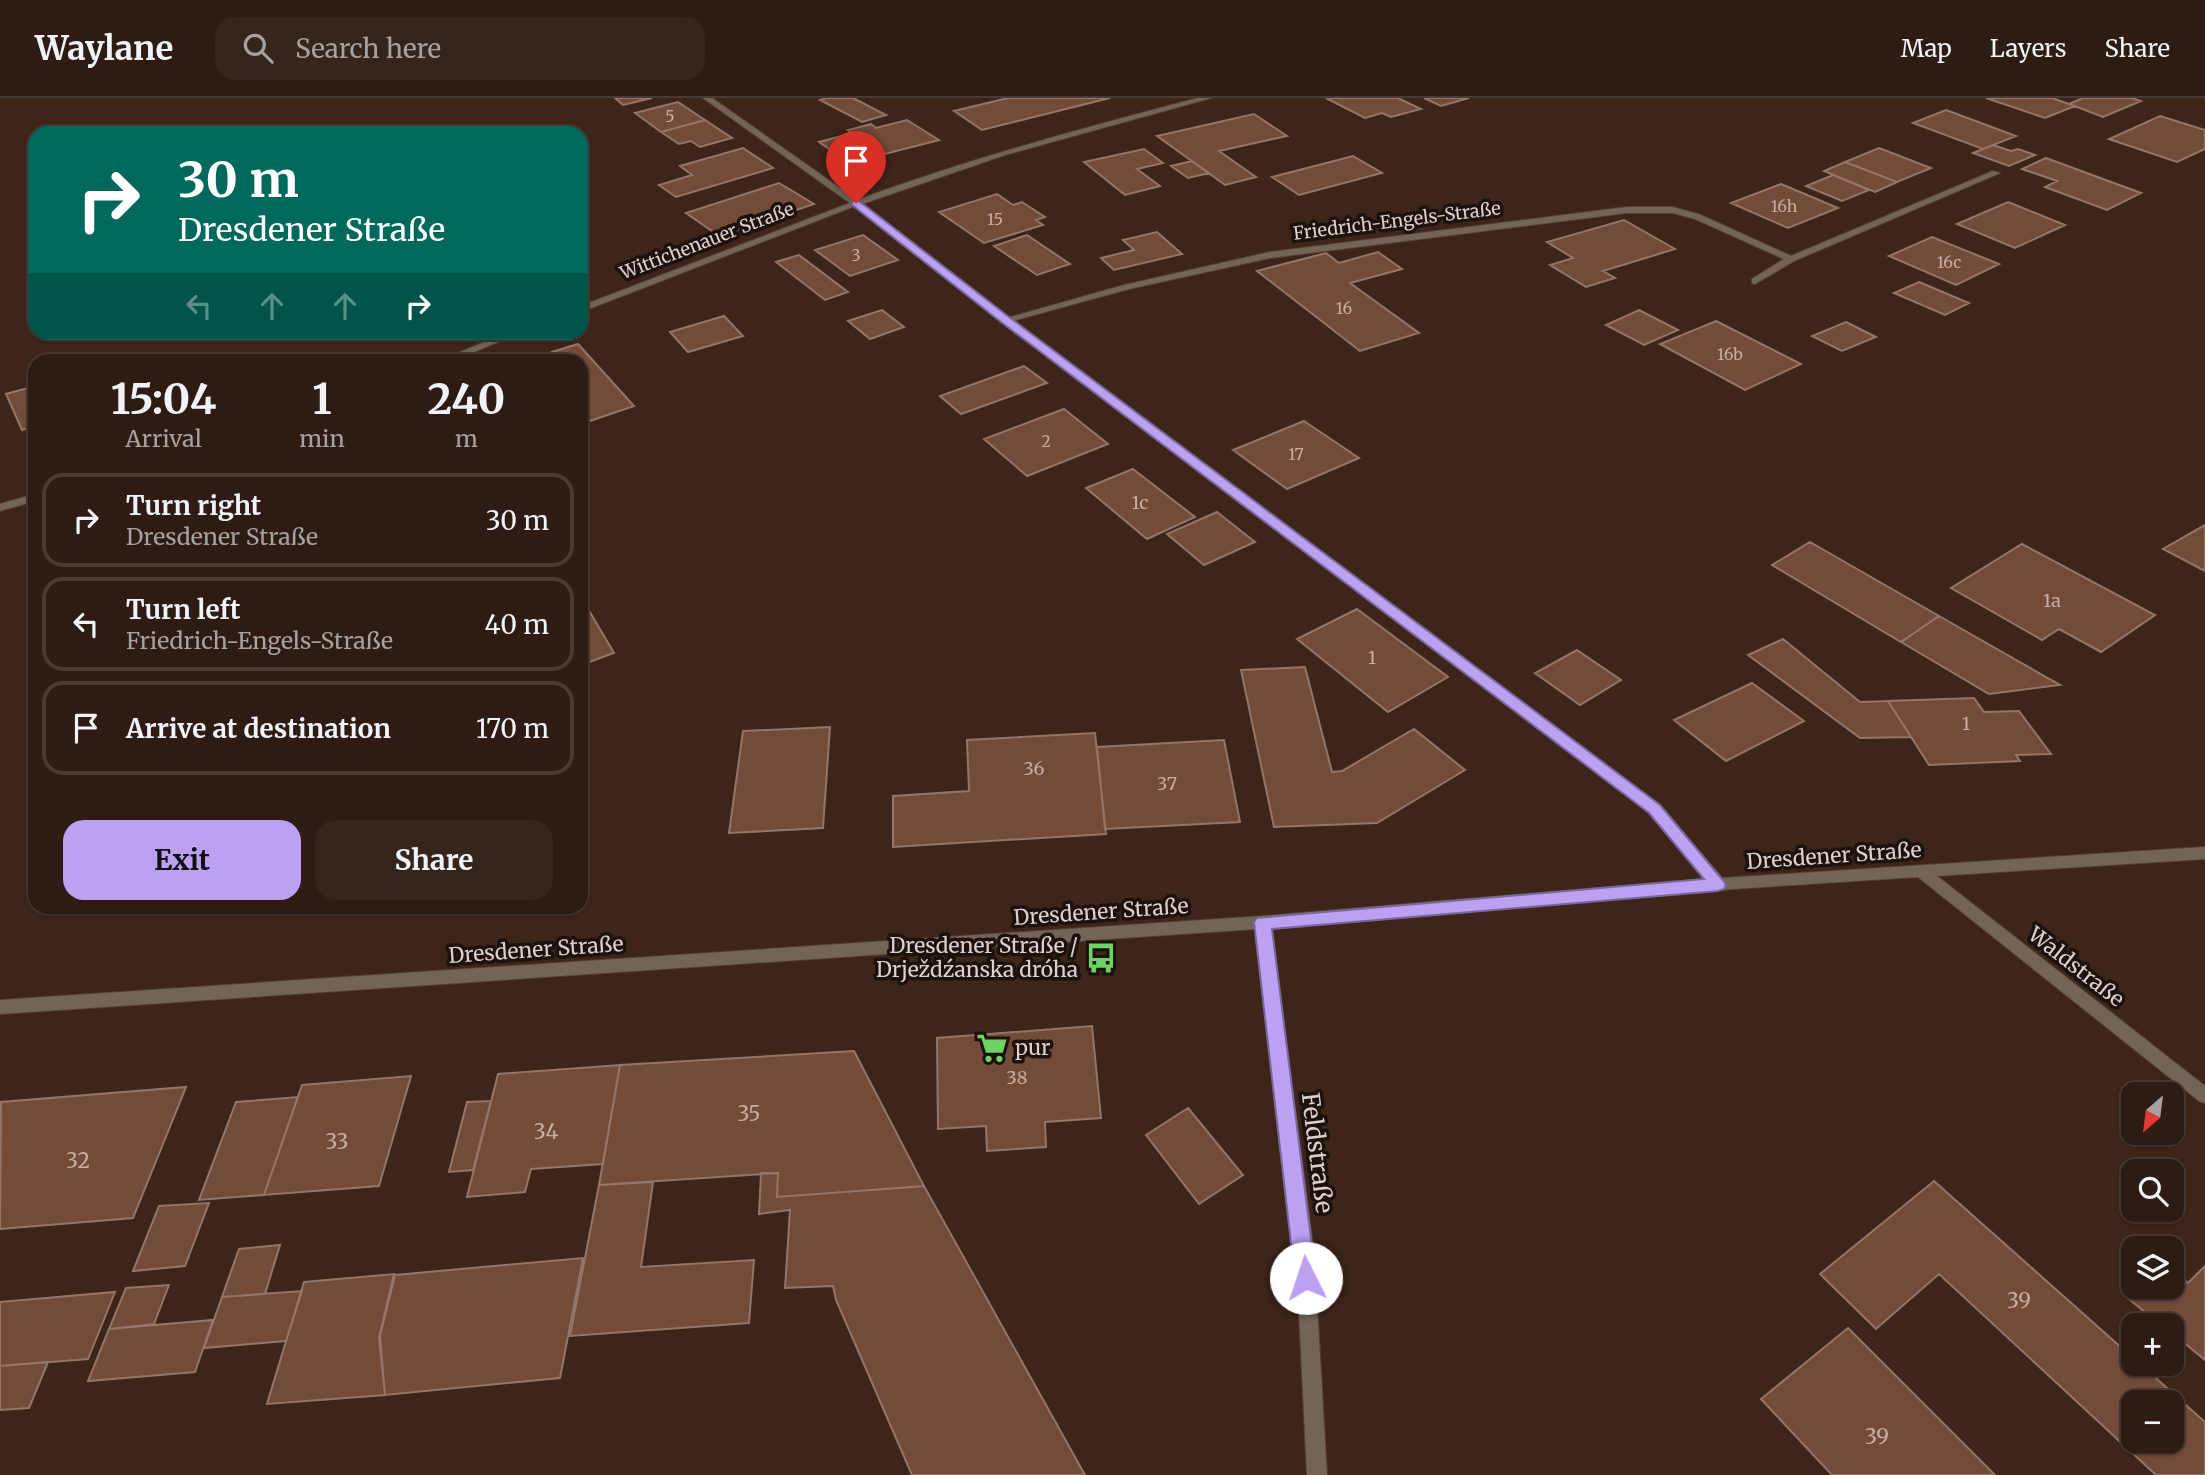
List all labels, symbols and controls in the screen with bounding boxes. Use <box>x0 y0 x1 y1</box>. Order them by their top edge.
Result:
search box <box>215 17 705 80</box>
text: Waylane <box>35 28 173 69</box>
icon: search <box>239 29 277 67</box>
text: Search here <box>295 32 441 65</box>
text: Map <box>1901 33 1952 64</box>
text: Layers <box>1990 33 2066 64</box>
text: Share <box>2104 33 2170 64</box>
house number: 5 <box>665 106 675 126</box>
pin <box>826 131 886 203</box>
icon: arrive <box>837 142 875 180</box>
text: 30 m <box>178 149 299 210</box>
icon: right <box>63 154 154 245</box>
street label: Friedrich-Engels-Straße <box>1292 196 1502 245</box>
house number: 16h <box>1771 196 1798 216</box>
street label: Wittichenauer Straße <box>616 197 797 285</box>
house number: 15 <box>987 209 1003 229</box>
text: Dresdener Straße <box>178 210 445 250</box>
house number: 3 <box>851 245 861 265</box>
house number: 16c <box>1937 252 1961 272</box>
icon: left <box>180 287 218 325</box>
icon: ahead <box>253 287 291 325</box>
icon: ahead <box>326 287 364 325</box>
icon: right <box>399 287 437 325</box>
house number: 16 <box>1336 298 1352 318</box>
house number: 16b <box>1717 344 1743 364</box>
text: 15:04 <box>111 373 217 425</box>
text: 1 <box>312 373 332 425</box>
text: 240 <box>427 373 505 425</box>
text: Arrival <box>125 424 202 453</box>
text: min <box>299 424 345 453</box>
text: m <box>455 424 478 453</box>
house number: 2 <box>1041 431 1051 451</box>
house number: 17 <box>1288 444 1304 464</box>
text: Turn right <box>126 489 261 522</box>
house number: 1c <box>1132 491 1148 514</box>
icon: right <box>67 501 105 539</box>
text: 30 m <box>486 504 549 537</box>
text: Dresdener Straße <box>126 522 318 551</box>
house number: 1a <box>2043 589 2061 612</box>
text: Turn left <box>126 593 240 626</box>
icon: left <box>67 605 105 643</box>
text: 40 m <box>485 608 549 641</box>
text: Friedrich-Engels-Straße <box>126 626 393 655</box>
house number: 1 <box>1368 646 1376 669</box>
icon: arrive <box>67 709 105 747</box>
text: Arrive at destination <box>126 712 391 745</box>
text: 170 m <box>476 712 549 745</box>
house number: 1 <box>1962 712 1970 735</box>
house number: 36 <box>1024 757 1045 780</box>
house number: 37 <box>1157 772 1177 795</box>
button: Exit <box>63 820 301 900</box>
button: Share <box>315 820 553 900</box>
street label: Dresdener Straße <box>1746 836 1922 875</box>
street label: Dresdener Straße <box>1013 892 1189 931</box>
street label: Waldstraße <box>2022 920 2130 1013</box>
street label: Dresdener Straße <box>448 930 624 969</box>
place label: Dresdener Straße / Drježdźanska dróha <box>876 932 1078 983</box>
bus stop icon: Dresdener Straße / Drježdźanska dróha <box>1084 941 1118 975</box>
supermarket icon: pur <box>975 1031 1009 1065</box>
place label: pur <box>1015 1034 1050 1061</box>
house number: 38 <box>1007 1066 1027 1089</box>
north arrow <box>2121 1082 2184 1144</box>
map controls <box>2121 1082 2184 1453</box>
street label: Feldstraße <box>1295 1091 1340 1215</box>
house number: 35 <box>737 1100 761 1127</box>
house number: 34 <box>534 1118 558 1145</box>
house number: 33 <box>325 1128 349 1155</box>
house number: 32 <box>66 1147 90 1174</box>
button: search <box>2121 1159 2184 1222</box>
button: layers <box>2121 1236 2184 1299</box>
position arrow <box>1269 1241 1343 1315</box>
house number: 39 <box>2007 1287 2031 1314</box>
button: + <box>2121 1313 2184 1376</box>
button: − <box>2121 1390 2184 1453</box>
house number: 39 <box>1865 1423 1889 1450</box>

